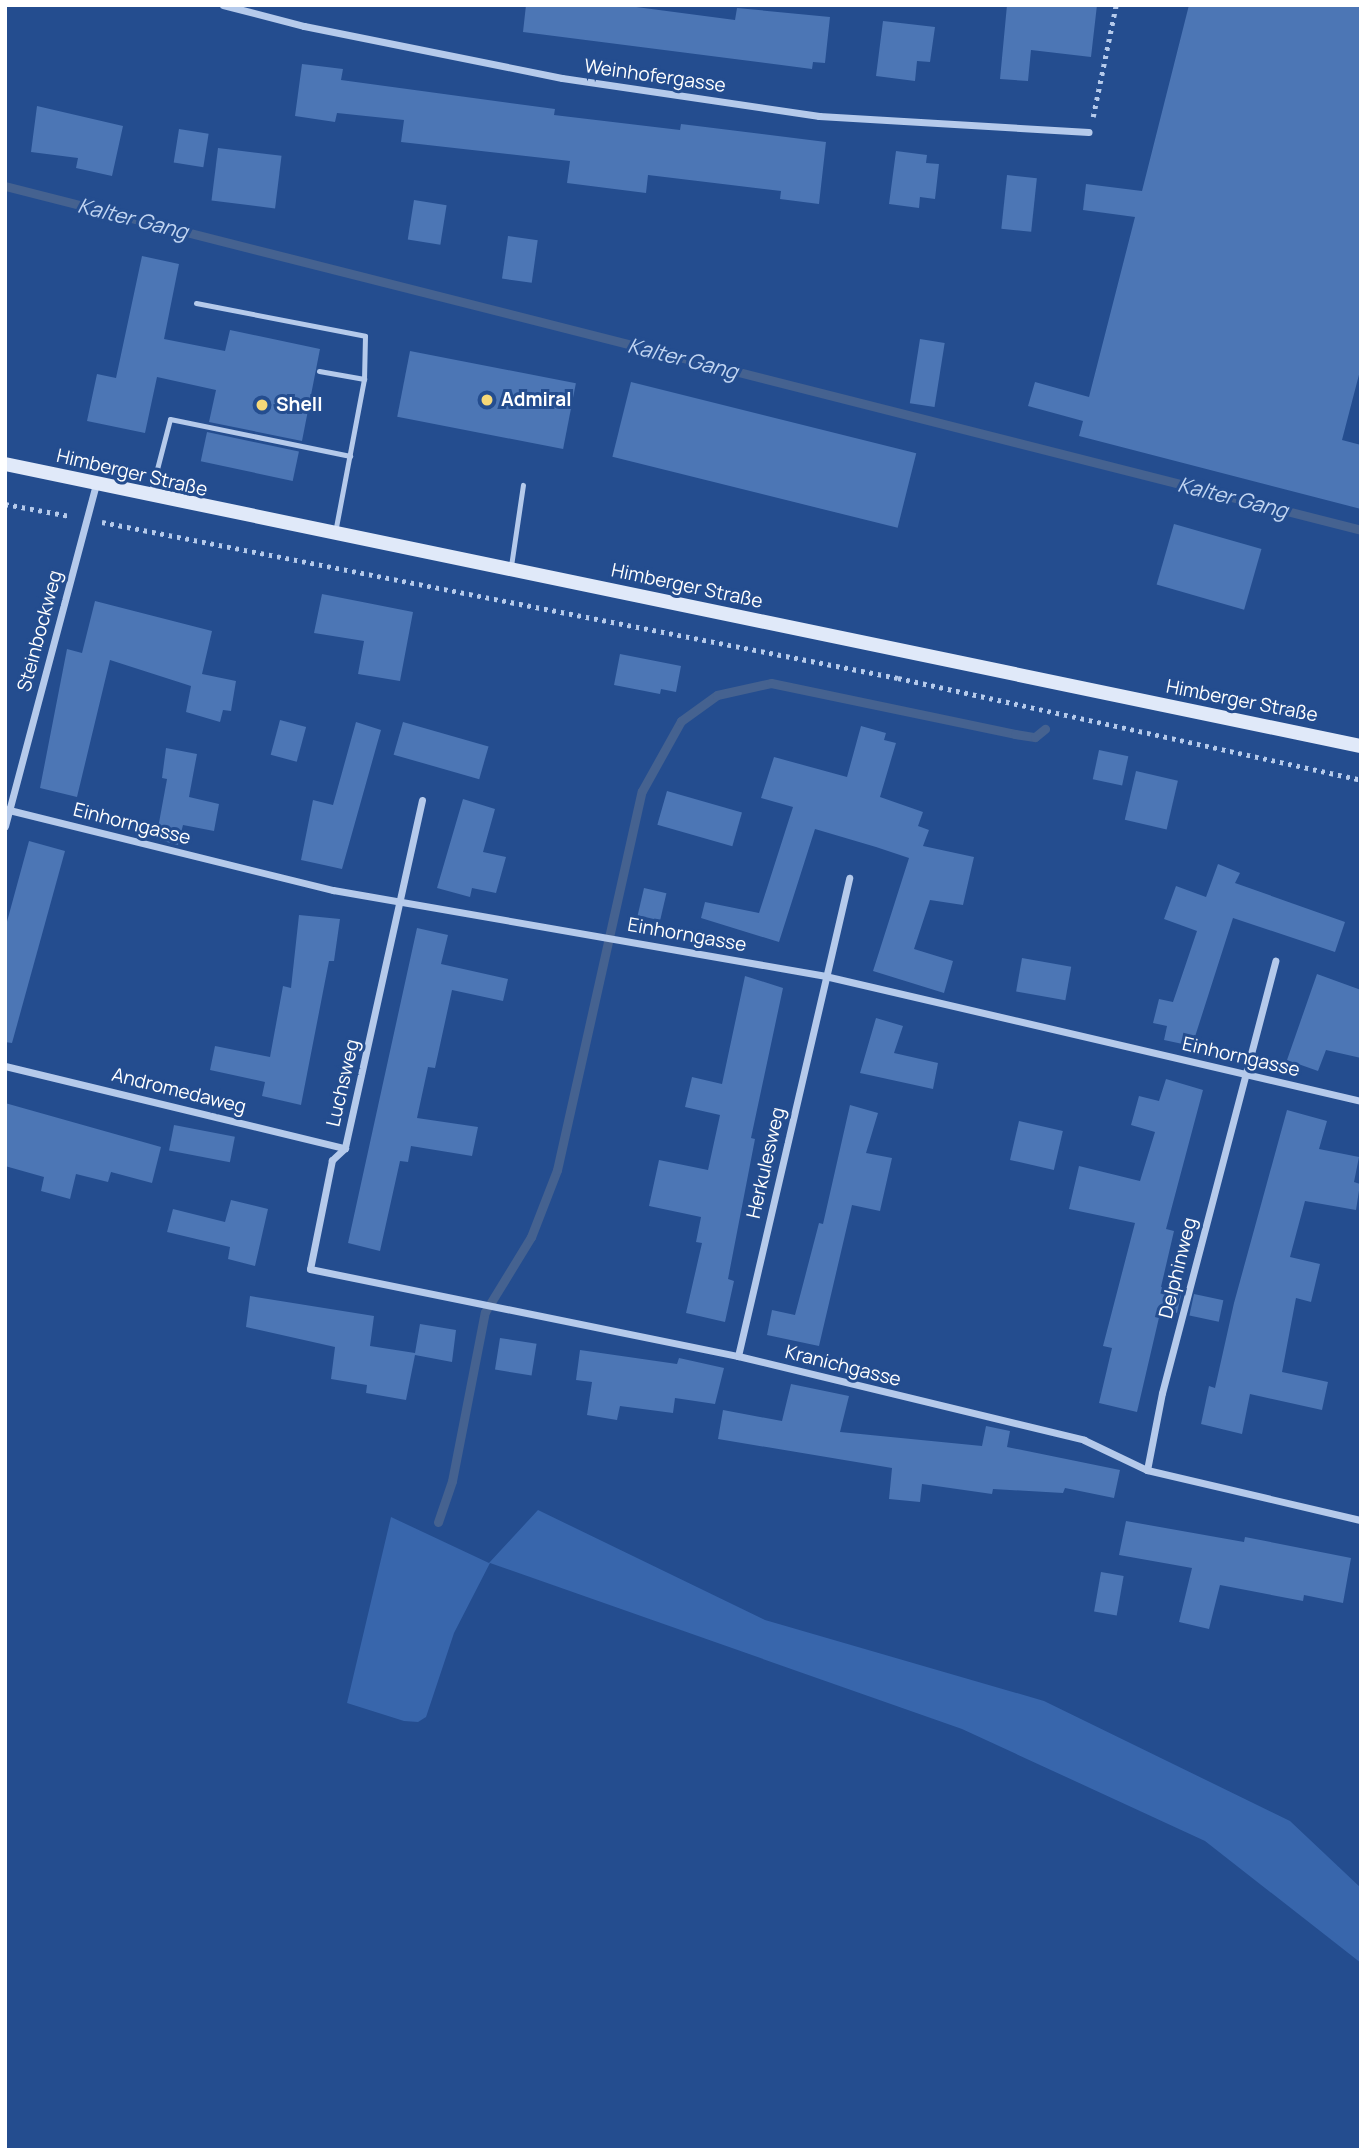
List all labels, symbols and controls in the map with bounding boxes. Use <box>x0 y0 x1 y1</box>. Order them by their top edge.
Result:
street label: Weinhofergasse <box>583 55 727 97</box>
water label: Kalter Gang <box>75 192 191 244</box>
water label: Kalter Gang <box>625 332 741 384</box>
place label: Admiral <box>501 389 571 411</box>
marker: Admiral <box>479 392 495 408</box>
place label: Shell <box>276 394 322 416</box>
marker: Shell <box>254 397 270 413</box>
street label: Himberger Straße <box>54 445 210 501</box>
water label: Kalter Gang <box>1175 471 1291 523</box>
street label: Himberger Straße <box>609 559 765 613</box>
street label: Steinbockweg <box>13 568 67 694</box>
street label: Himberger Straße <box>1164 675 1320 727</box>
street label: Einhorngasse <box>71 798 193 850</box>
street label: Einhorngasse <box>626 913 748 957</box>
street label: Einhorngasse <box>1180 1032 1302 1082</box>
street label: Luchsweg <box>322 1037 364 1129</box>
street label: Andromedaweg <box>110 1063 248 1119</box>
street label: Herkulesweg <box>742 1105 790 1221</box>
street label: Delphinweg <box>1154 1215 1202 1321</box>
street label: Kranichgasse <box>783 1341 903 1391</box>

